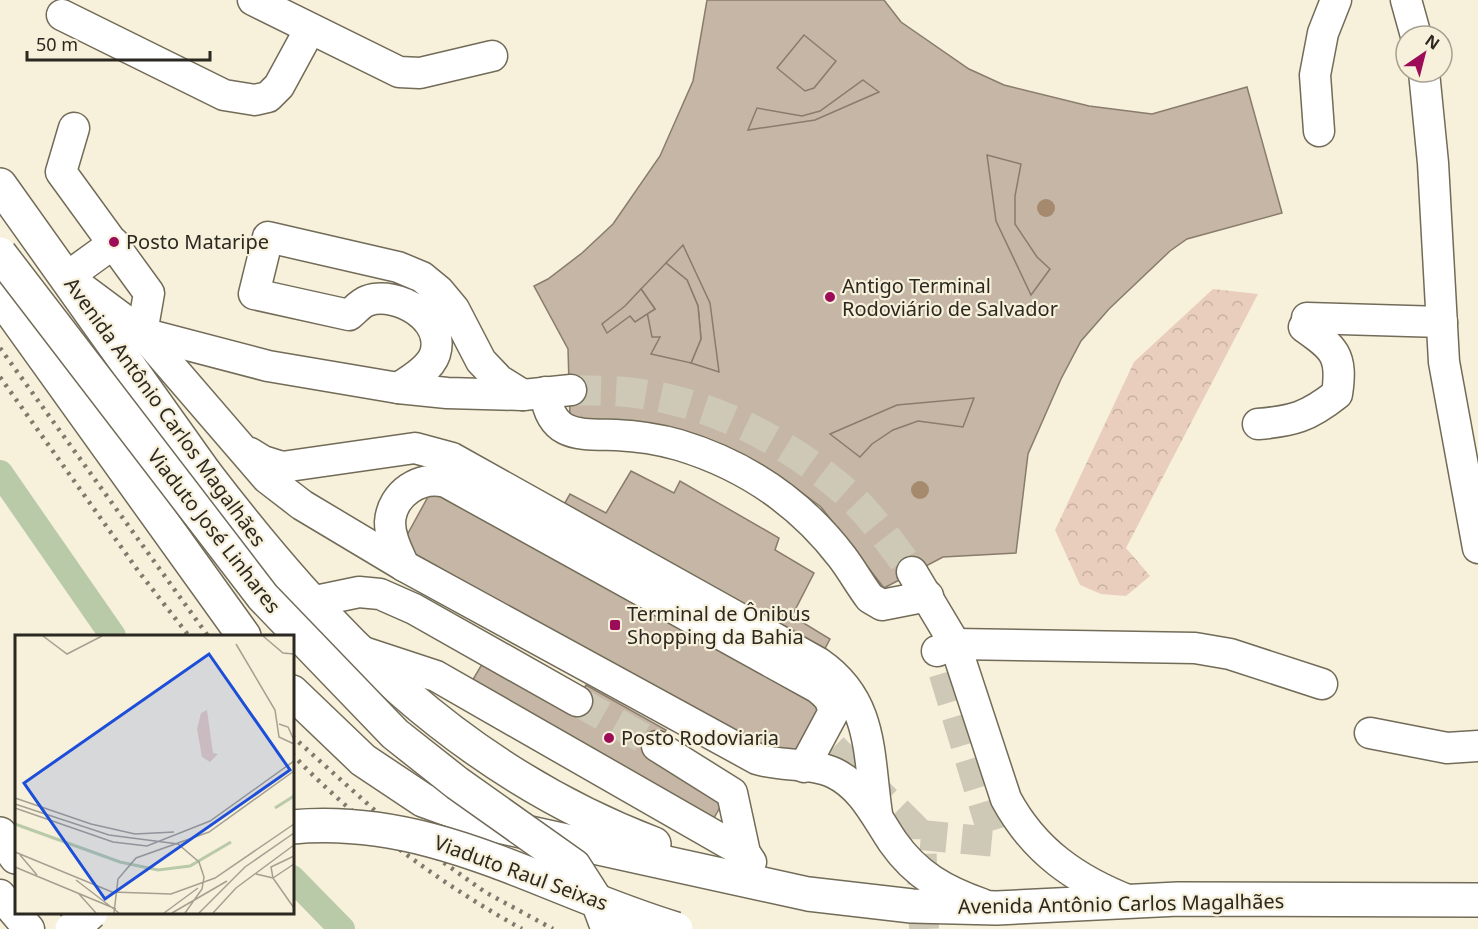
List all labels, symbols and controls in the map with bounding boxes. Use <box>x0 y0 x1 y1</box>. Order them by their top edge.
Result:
scale bar <box>27 24 210 62</box>
north arrow <box>1394 24 1454 84</box>
text: N <box>1421 29 1444 54</box>
text: 50 m <box>36 32 78 56</box>
place label: Posto Mataripe <box>126 228 269 255</box>
marker: Posto Mataripe <box>107 235 121 249</box>
street label: Avenida Antônio Carlos Magalhães <box>59 272 272 552</box>
place label: Antigo Terminal Rodoviário de Salvador <box>842 272 1058 322</box>
marker: Antigo Terminal Rodoviário de Salvador <box>823 290 837 304</box>
street label: Viaduto José Linhares <box>142 443 287 618</box>
place label: Terminal de Ônibus Shopping da Bahia <box>627 600 810 650</box>
marker: Terminal de Ônibus Shopping da Bahia <box>608 618 622 632</box>
inset map <box>15 635 294 914</box>
place label: Posto Rodoviaria <box>621 724 779 751</box>
marker: Posto Rodoviaria <box>602 731 616 745</box>
street label: Viaduto Raul Seixas <box>431 829 612 916</box>
street label: Avenida Antônio Carlos Magalhães <box>958 887 1284 920</box>

